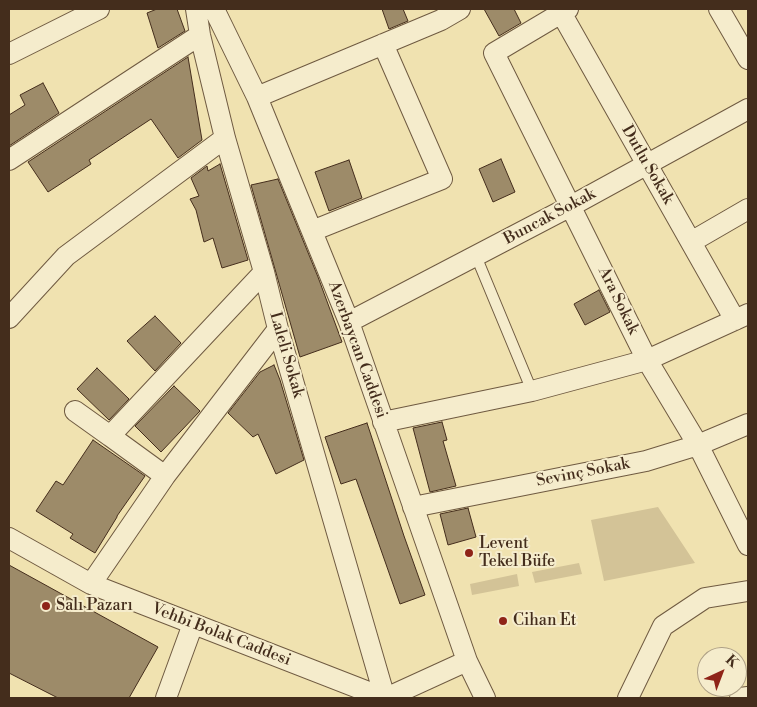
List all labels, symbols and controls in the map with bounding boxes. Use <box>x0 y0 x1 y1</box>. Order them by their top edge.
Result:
street label: Dutlu Sokak <box>617 122 677 208</box>
street label: Buncak Sokak <box>501 185 599 249</box>
street label: Ara Sokak <box>593 264 643 338</box>
street label: Azerbaycan Caddesi <box>323 279 391 421</box>
street label: Laleli Sokak <box>265 310 307 400</box>
street label: Sevinç Sokak <box>535 455 631 491</box>
place label: Levent Tekel Büfe <box>479 534 555 572</box>
marker: Levent Tekel Büfe <box>463 547 475 559</box>
place label: Salı Pazarı <box>56 596 133 616</box>
marker: Salı Pazarı <box>40 600 52 612</box>
street label: Vehbi Bolak Caddesi <box>149 600 293 670</box>
place label: Cihan Et <box>513 611 576 631</box>
marker: Cihan Et <box>497 615 509 627</box>
north arrow <box>697 647 747 697</box>
text: K <box>721 651 742 672</box>

